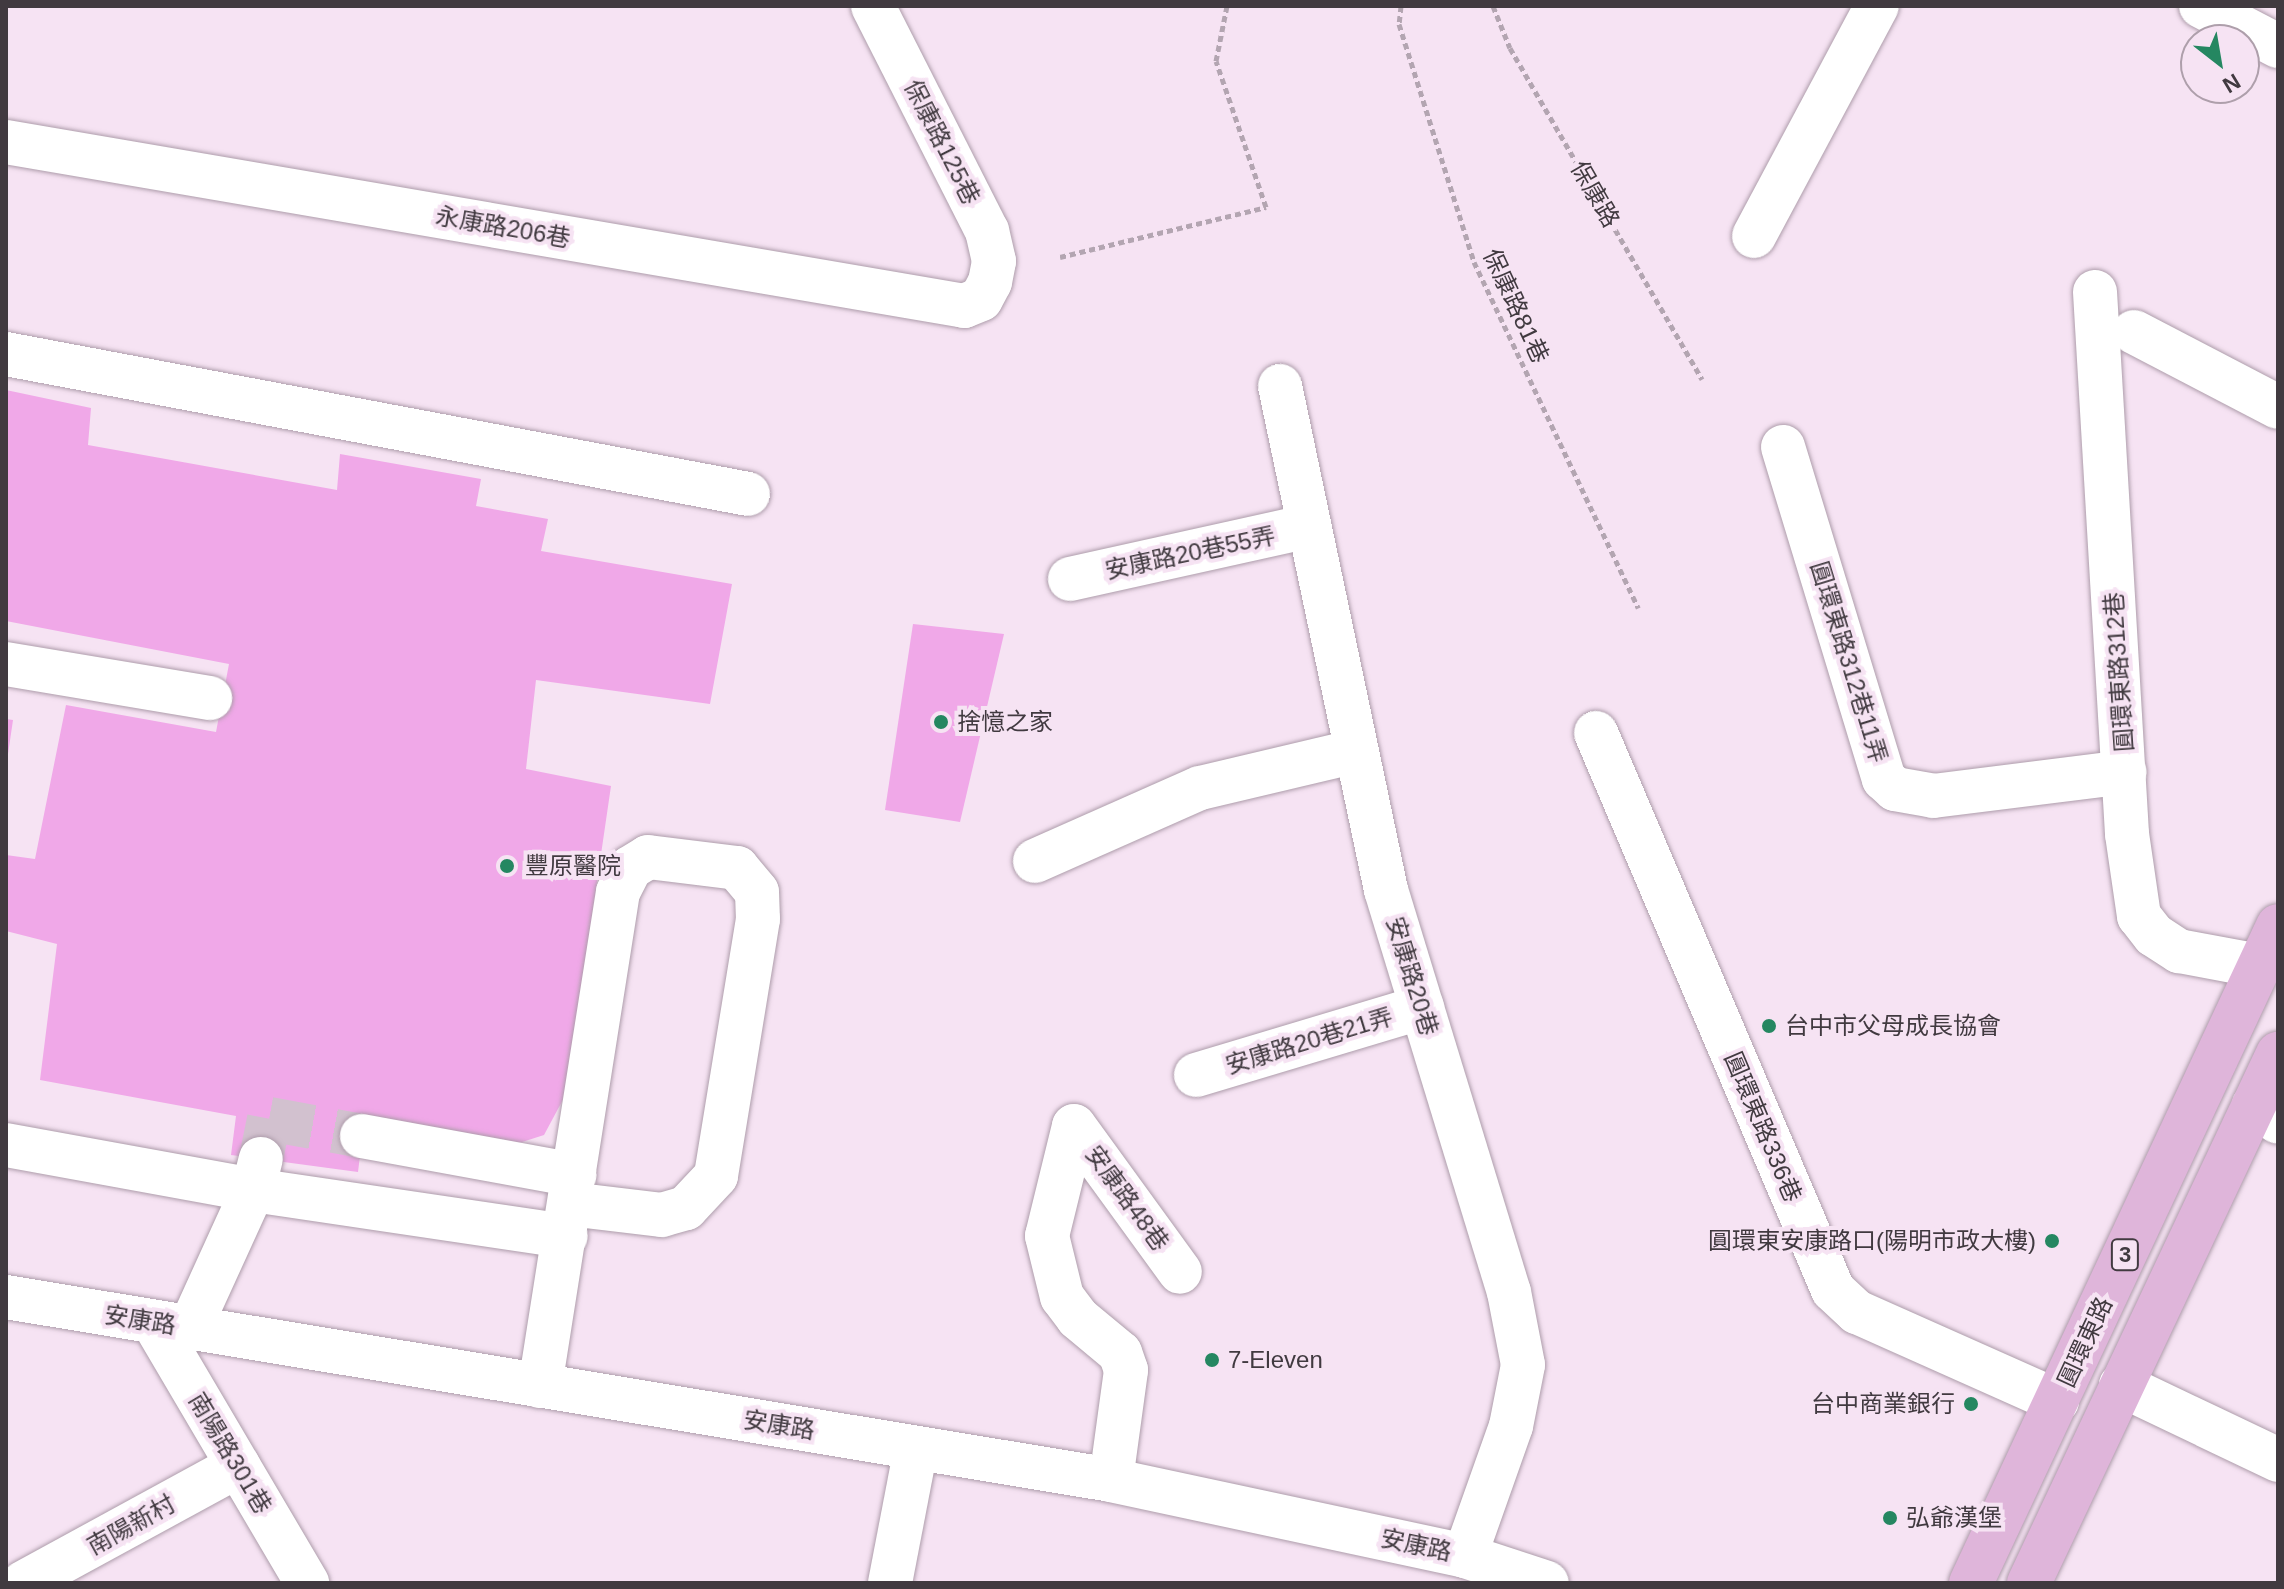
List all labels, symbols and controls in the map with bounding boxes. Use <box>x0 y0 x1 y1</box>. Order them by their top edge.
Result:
north arrow <box>2180 24 2260 104</box>
text: N <box>2218 68 2245 98</box>
street label: 保康路125巷 <box>898 75 986 209</box>
street label: 保康路 <box>1565 156 1625 232</box>
street label: 永康路206巷 <box>434 201 572 253</box>
street label: 保康路81巷 <box>1477 244 1555 368</box>
street label: 安康路20巷55弄 <box>1102 521 1278 585</box>
street label: 圓環東路312巷11弄 <box>1805 558 1893 766</box>
street label: 圓環東路312巷 <box>2099 591 2139 753</box>
place label: 捨憶之家 <box>957 708 1053 736</box>
marker: 捨憶之家 <box>932 713 950 731</box>
place label: 豐原醫院 <box>525 852 621 880</box>
marker: 豐原醫院 <box>496 855 518 877</box>
street label: 安康路20巷 <box>1380 913 1444 1039</box>
street label: 安康路20巷21弄 <box>1222 1002 1396 1080</box>
place label: 台中市父母成長協會 <box>1785 1012 2001 1040</box>
marker: 台中市父母成長協會 <box>1760 1017 1778 1035</box>
street label: 圓環東路336巷 <box>1718 1048 1808 1206</box>
street label: 安康路48巷 <box>1079 1140 1175 1256</box>
place label: 圓環東安康路口(陽明市政大樓) <box>1708 1227 2036 1255</box>
marker: 圓環東安康路口(陽明市政大樓) <box>2043 1232 2061 1250</box>
road number: 3 <box>2109 1237 2141 1273</box>
street label: 圓環東路 <box>2052 1292 2118 1392</box>
street label: 安康路 <box>102 1300 178 1340</box>
place label: 7-Eleven <box>1228 1346 1323 1374</box>
marker: 7-Eleven <box>1203 1351 1221 1369</box>
street label: 南陽路301巷 <box>183 1387 277 1519</box>
place label: 台中商業銀行 <box>1811 1390 1955 1418</box>
marker: 台中商業銀行 <box>1962 1395 1980 1413</box>
street label: 安康路 <box>741 1405 817 1445</box>
street label: 南陽新村 <box>82 1489 180 1561</box>
place label: 弘爺漢堡 <box>1906 1504 2002 1532</box>
marker: 弘爺漢堡 <box>1881 1509 1899 1527</box>
street label: 安康路 <box>1378 1523 1454 1567</box>

